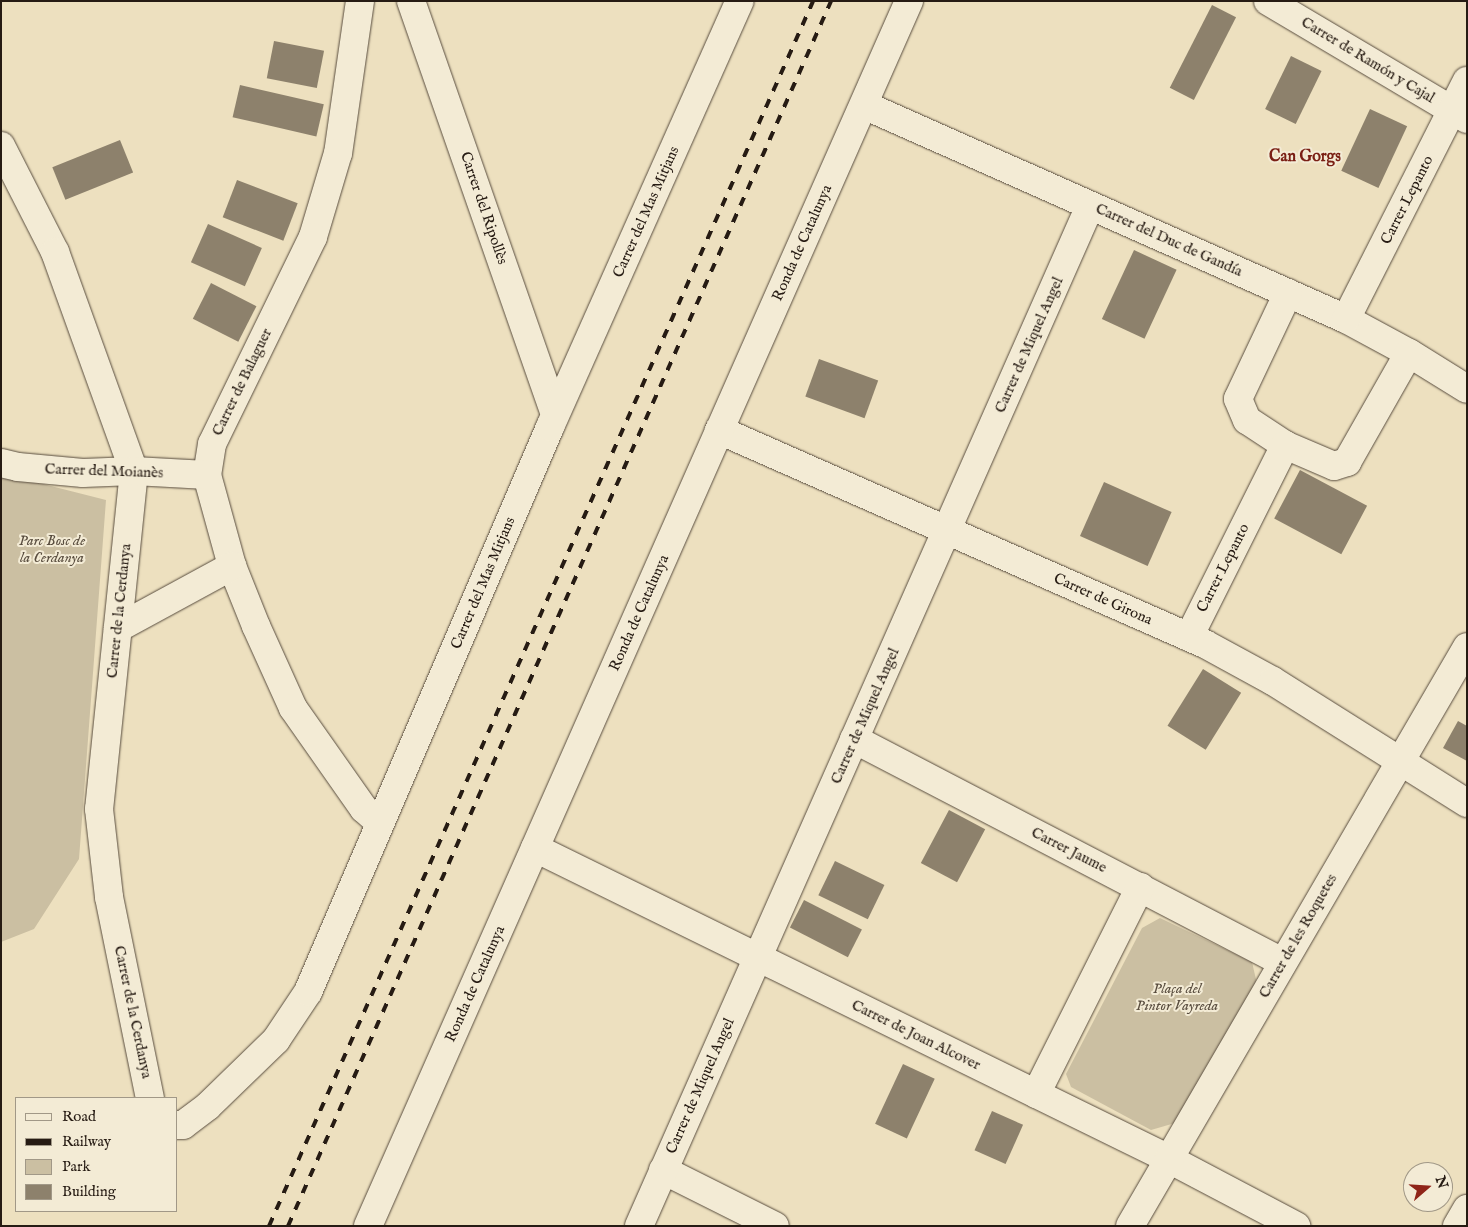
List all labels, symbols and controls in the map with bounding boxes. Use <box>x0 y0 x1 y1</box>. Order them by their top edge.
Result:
street label: Carrer de Ramón y Cajal <box>1298 13 1438 107</box>
street label: Carrer del Mas Mitjans <box>609 144 683 280</box>
district label: Can Gorgs <box>1269 147 1341 167</box>
street label: Carrer del Ripollès <box>456 149 512 267</box>
street label: Carrer Lepanto <box>1377 153 1437 247</box>
street label: Ronda de Catalunya <box>768 182 836 304</box>
street label: Carrer del Duc de Gandía <box>1093 199 1245 281</box>
street label: Carrer de Miquel Angel <box>991 274 1067 416</box>
street label: Carrer de Balaguer <box>208 325 276 439</box>
street label: Carrer del Moianès <box>44 460 164 482</box>
street label: Carrer del Mas Mitjans <box>447 514 519 652</box>
street label: Carrer Lepanto <box>1193 521 1253 615</box>
park label: Parc Bosc de la Cerdanya <box>19 531 85 566</box>
street label: Carrer de la Cerdanya <box>103 543 135 679</box>
street label: Ronda de Catalunya <box>605 552 673 674</box>
street label: Carrer de Girona <box>1051 569 1155 629</box>
street label: Carrer de Miquel Angel <box>827 645 903 787</box>
street label: Carrer Jaume <box>1028 823 1110 877</box>
street label: Carrer de les Roquetes <box>1255 871 1341 1001</box>
street label: Ronda de Catalunya <box>441 923 509 1045</box>
street label: Carrer de la Cerdanya <box>110 944 156 1080</box>
park label: Plaça del Pintor Vayreda <box>1136 979 1218 1014</box>
street label: Carrer de Joan Alcover <box>849 996 983 1074</box>
street label: Carrer de Miquel Angel <box>662 1015 738 1157</box>
legend <box>15 1097 178 1212</box>
text: Road <box>62 1107 96 1126</box>
text: Railway <box>62 1132 111 1151</box>
text: Park <box>62 1157 91 1176</box>
north arrow <box>1403 1162 1453 1212</box>
text: N <box>1431 1174 1452 1191</box>
text: Building <box>62 1182 116 1201</box>

